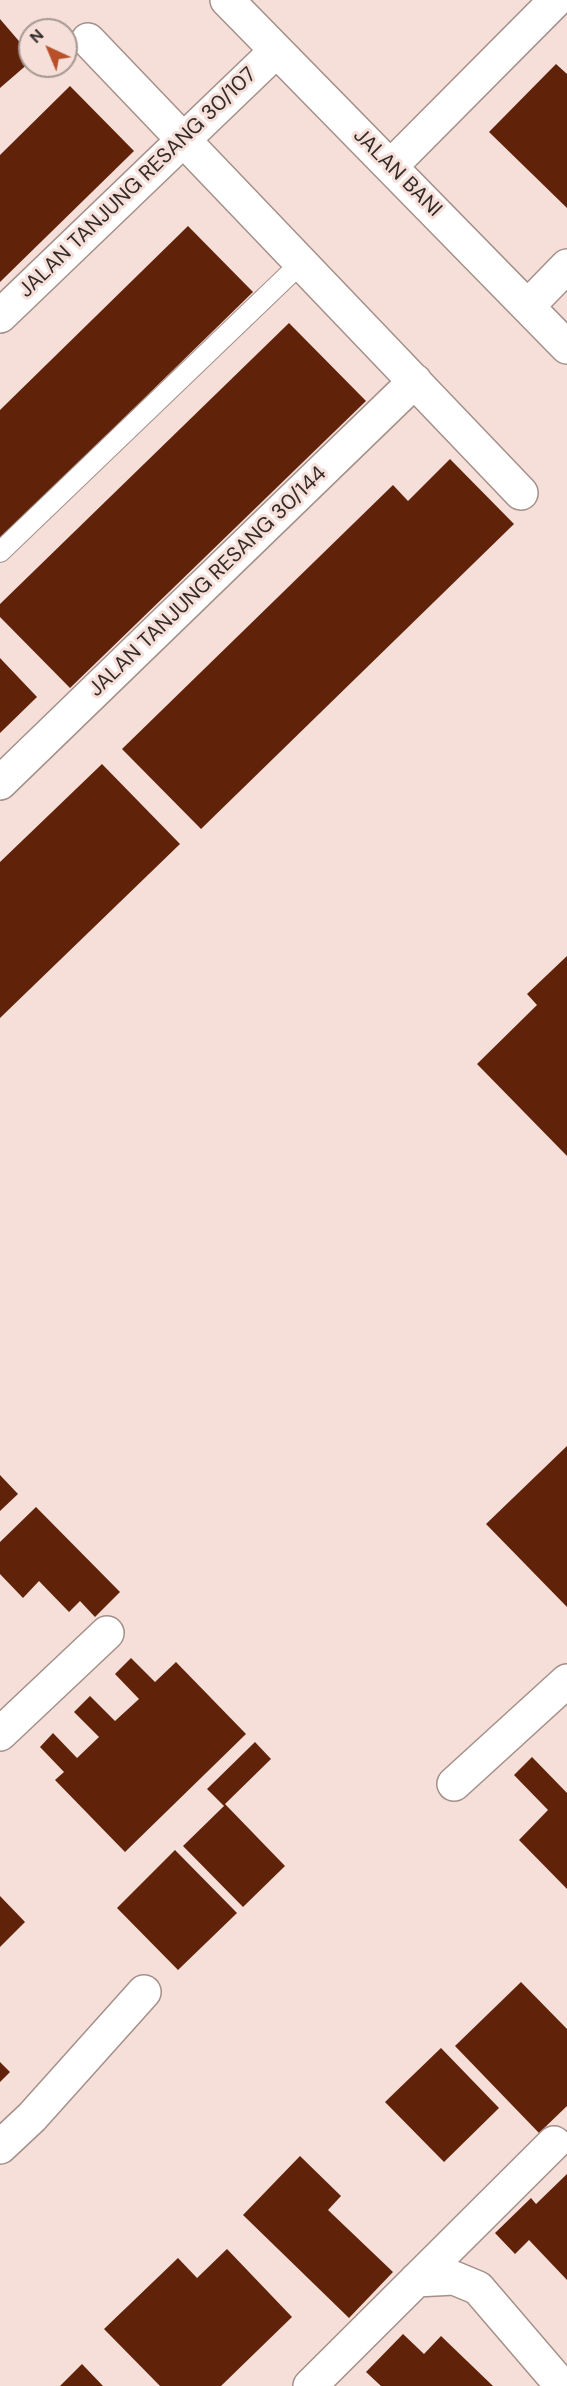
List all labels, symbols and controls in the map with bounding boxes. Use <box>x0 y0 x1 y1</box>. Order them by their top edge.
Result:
north arrow <box>18 18 78 78</box>
text: N <box>25 25 48 48</box>
street label: JALAN TANJUNG RESANG 30/107 <box>14 63 262 303</box>
street label: JALAN BANI <box>348 124 446 222</box>
street label: JALAN TANJUNG RESANG 30/144 <box>84 462 332 702</box>

